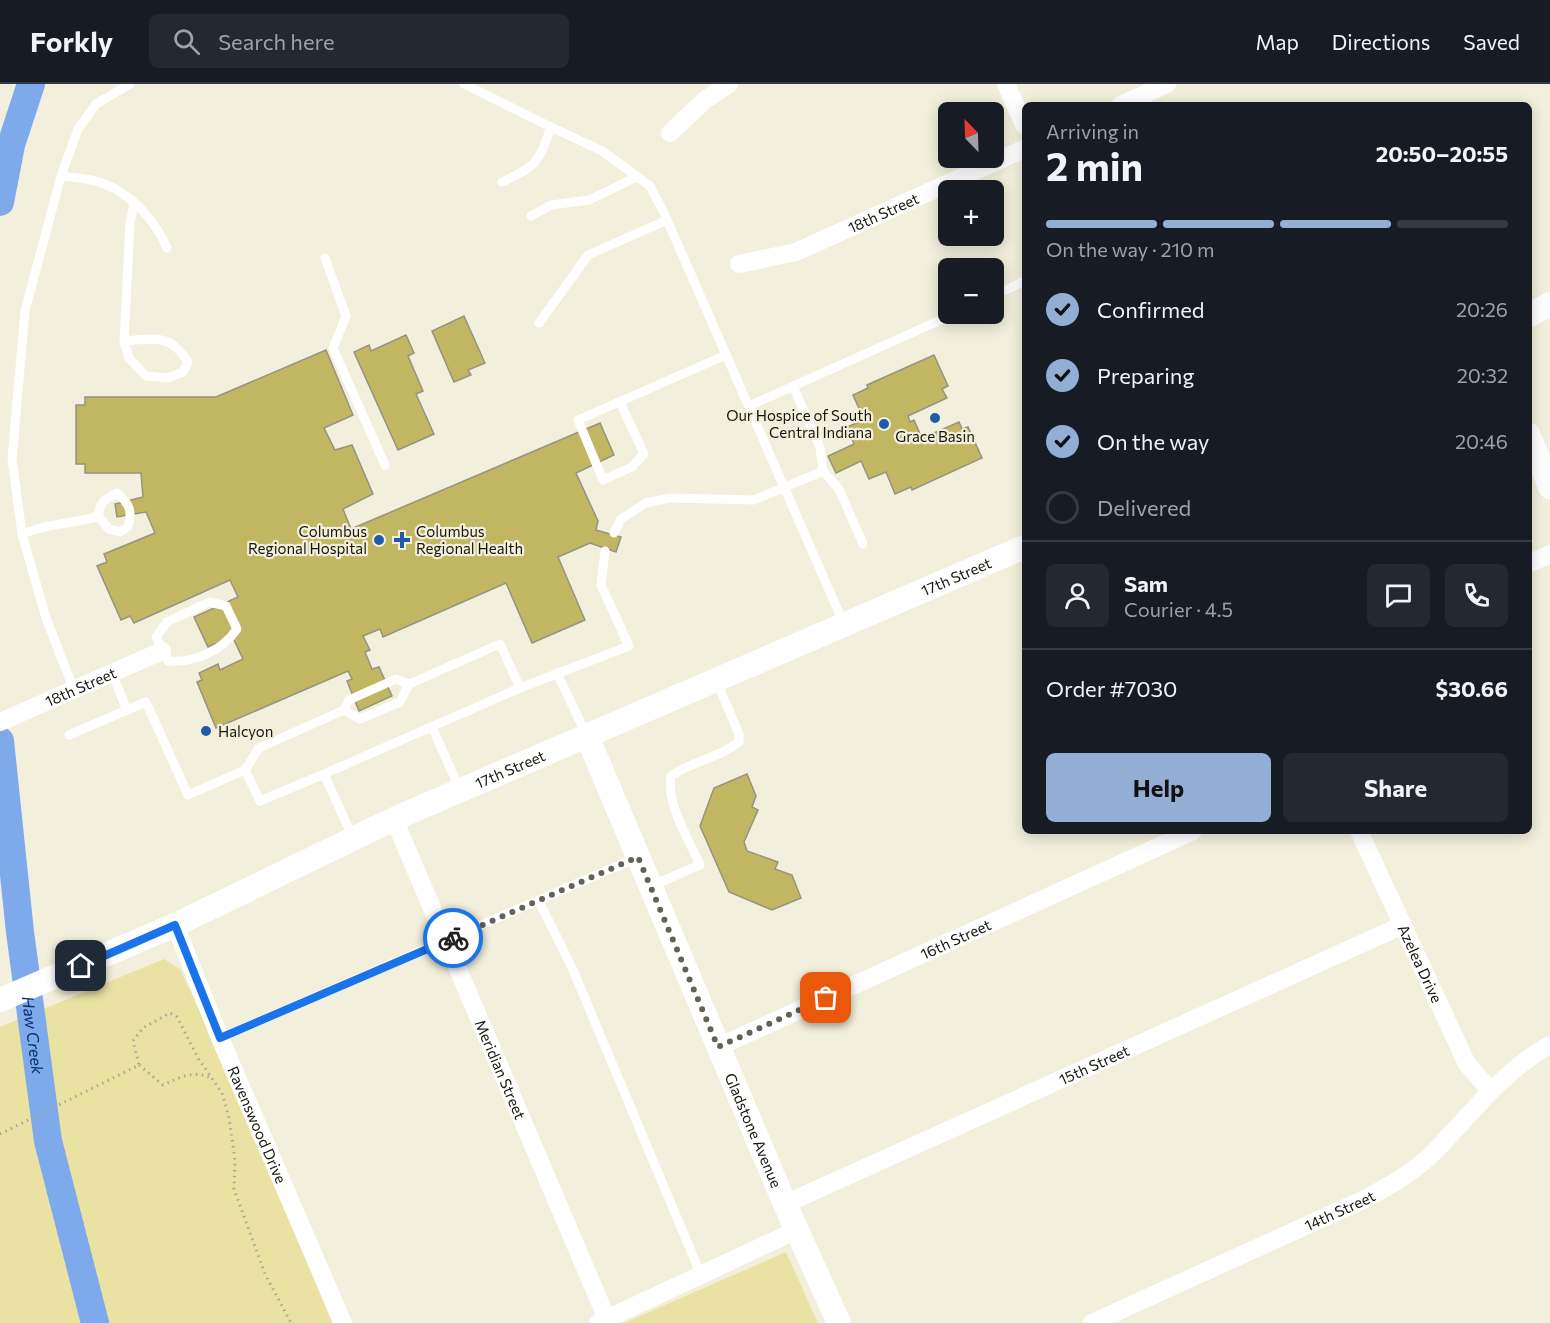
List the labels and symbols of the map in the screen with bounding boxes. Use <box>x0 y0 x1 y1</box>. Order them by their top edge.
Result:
north arrow <box>938 102 1004 168</box>
street label: 18th Street <box>845 189 921 236</box>
place label: Our Hospice of South Central Indiana <box>726 406 872 441</box>
marker: Grace Basin <box>928 411 942 425</box>
marker: Our Hospice of South Central Indiana <box>877 417 891 431</box>
place label: Grace Basin <box>895 427 975 445</box>
place label: Columbus Regional Hospital <box>248 522 367 557</box>
place label: Columbus Regional Health <box>416 522 523 557</box>
marker: Columbus Regional Health <box>393 531 411 549</box>
marker: Columbus Regional Hospital <box>372 533 386 547</box>
street label: 17th Street <box>918 553 994 599</box>
street label: 18th Street <box>42 663 119 710</box>
place label: Halcyon <box>218 722 273 740</box>
marker: Halcyon <box>199 724 213 738</box>
street label: 17th Street <box>472 746 548 792</box>
courier <box>423 908 483 968</box>
street label: 16th Street <box>917 915 994 963</box>
street label: Azelea Drive <box>1394 921 1446 1006</box>
pin <box>55 940 106 991</box>
pin <box>800 972 851 1023</box>
water label: Haw Creek <box>19 995 48 1076</box>
street label: Meridian Street <box>471 1017 530 1122</box>
street label: 15th Street <box>1056 1041 1132 1088</box>
street label: Ravenswood Drive <box>224 1063 291 1186</box>
street label: Gladstone Avenue <box>722 1070 786 1190</box>
street label: 14th Street <box>1302 1186 1378 1234</box>

